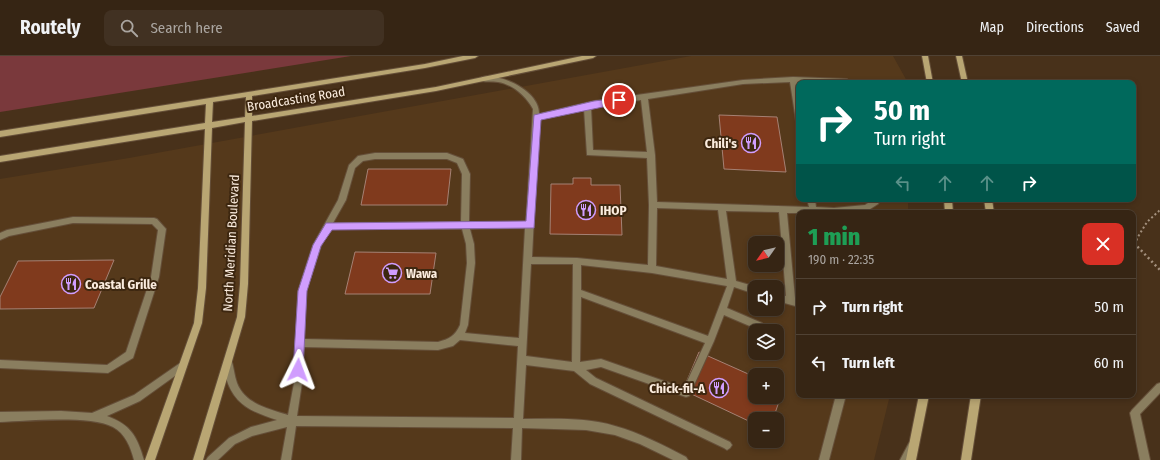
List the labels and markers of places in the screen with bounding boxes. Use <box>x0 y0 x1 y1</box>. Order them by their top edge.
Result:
pin <box>602 83 636 117</box>
restaurant icon: Chili's <box>740 132 762 154</box>
place label: Chili's <box>705 136 737 151</box>
restaurant icon: IHOP <box>575 199 597 221</box>
place label: IHOP <box>600 203 627 218</box>
supermarket icon: Wawa <box>381 262 403 284</box>
place label: Wawa <box>406 266 438 281</box>
restaurant icon: Coastal Grille <box>60 273 82 295</box>
place label: Coastal Grille <box>85 277 157 292</box>
restaurant icon: Chick-fil-A <box>708 377 730 399</box>
place label: Chick-fil-A <box>649 381 706 396</box>

